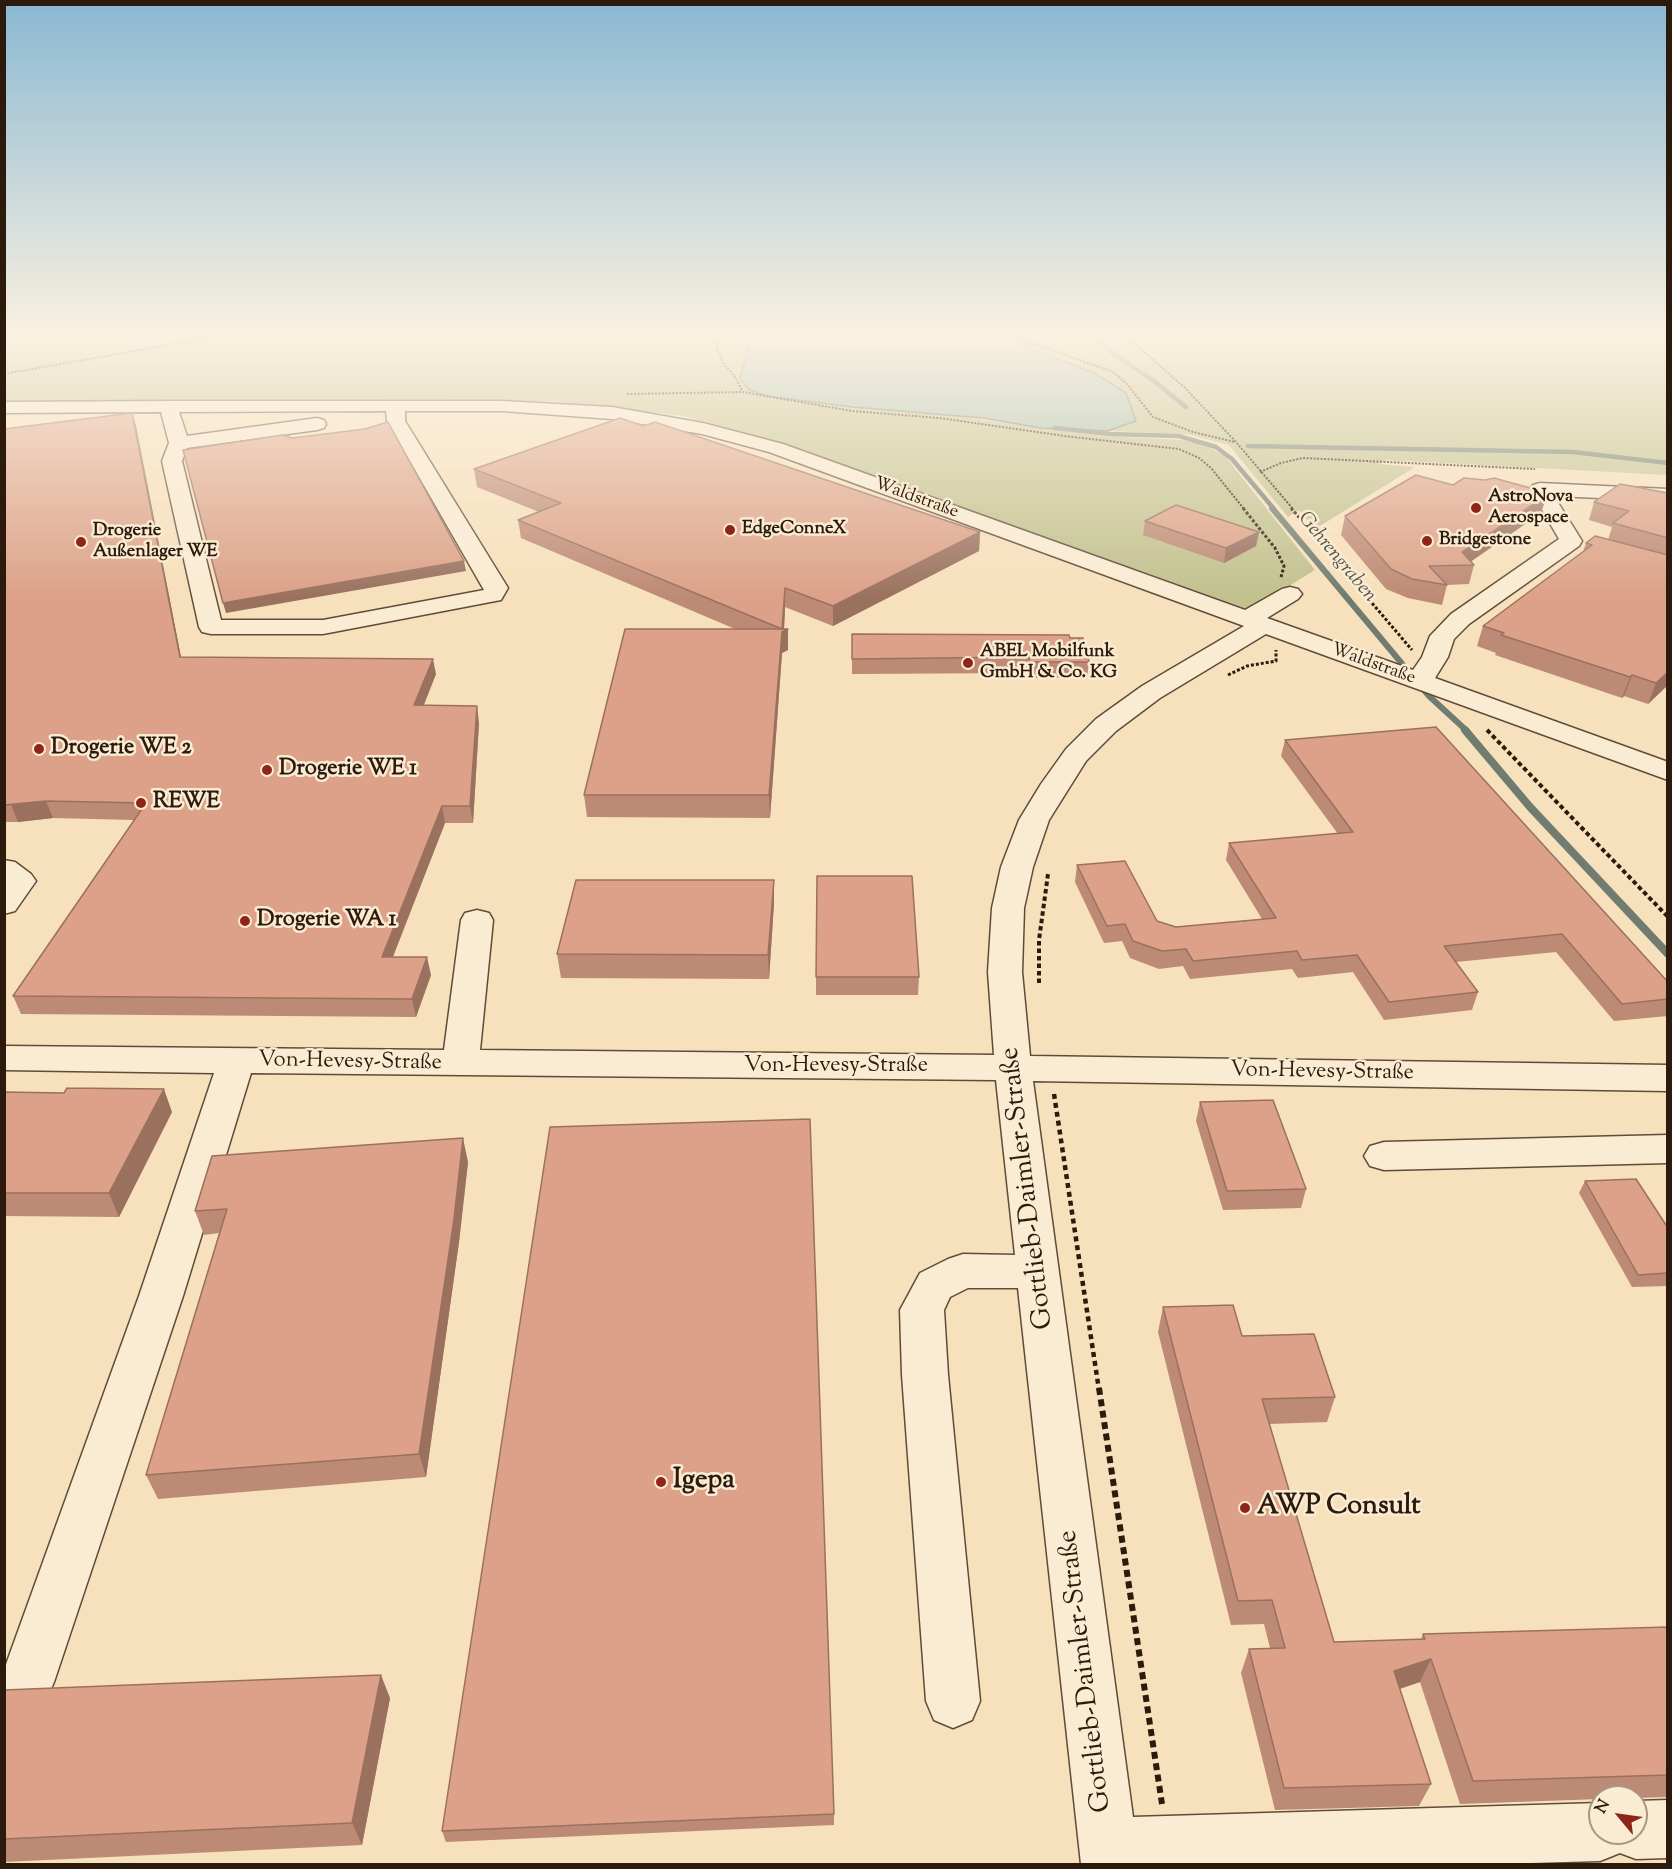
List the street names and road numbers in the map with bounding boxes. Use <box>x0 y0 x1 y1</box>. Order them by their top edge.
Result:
street label: Waldstraße <box>871 474 961 524</box>
street label: Waldstraße <box>1328 640 1418 690</box>
street label: Gottlieb-Daimler-Straße <box>996 1045 1062 1331</box>
street label: Von-Hevesy-Straße <box>258 1048 442 1078</box>
street label: Von-Hevesy-Straße <box>744 1054 928 1080</box>
street label: Von-Hevesy-Straße <box>1230 1058 1414 1088</box>
street label: Gottlieb-Daimler-Straße <box>1054 1528 1120 1814</box>

